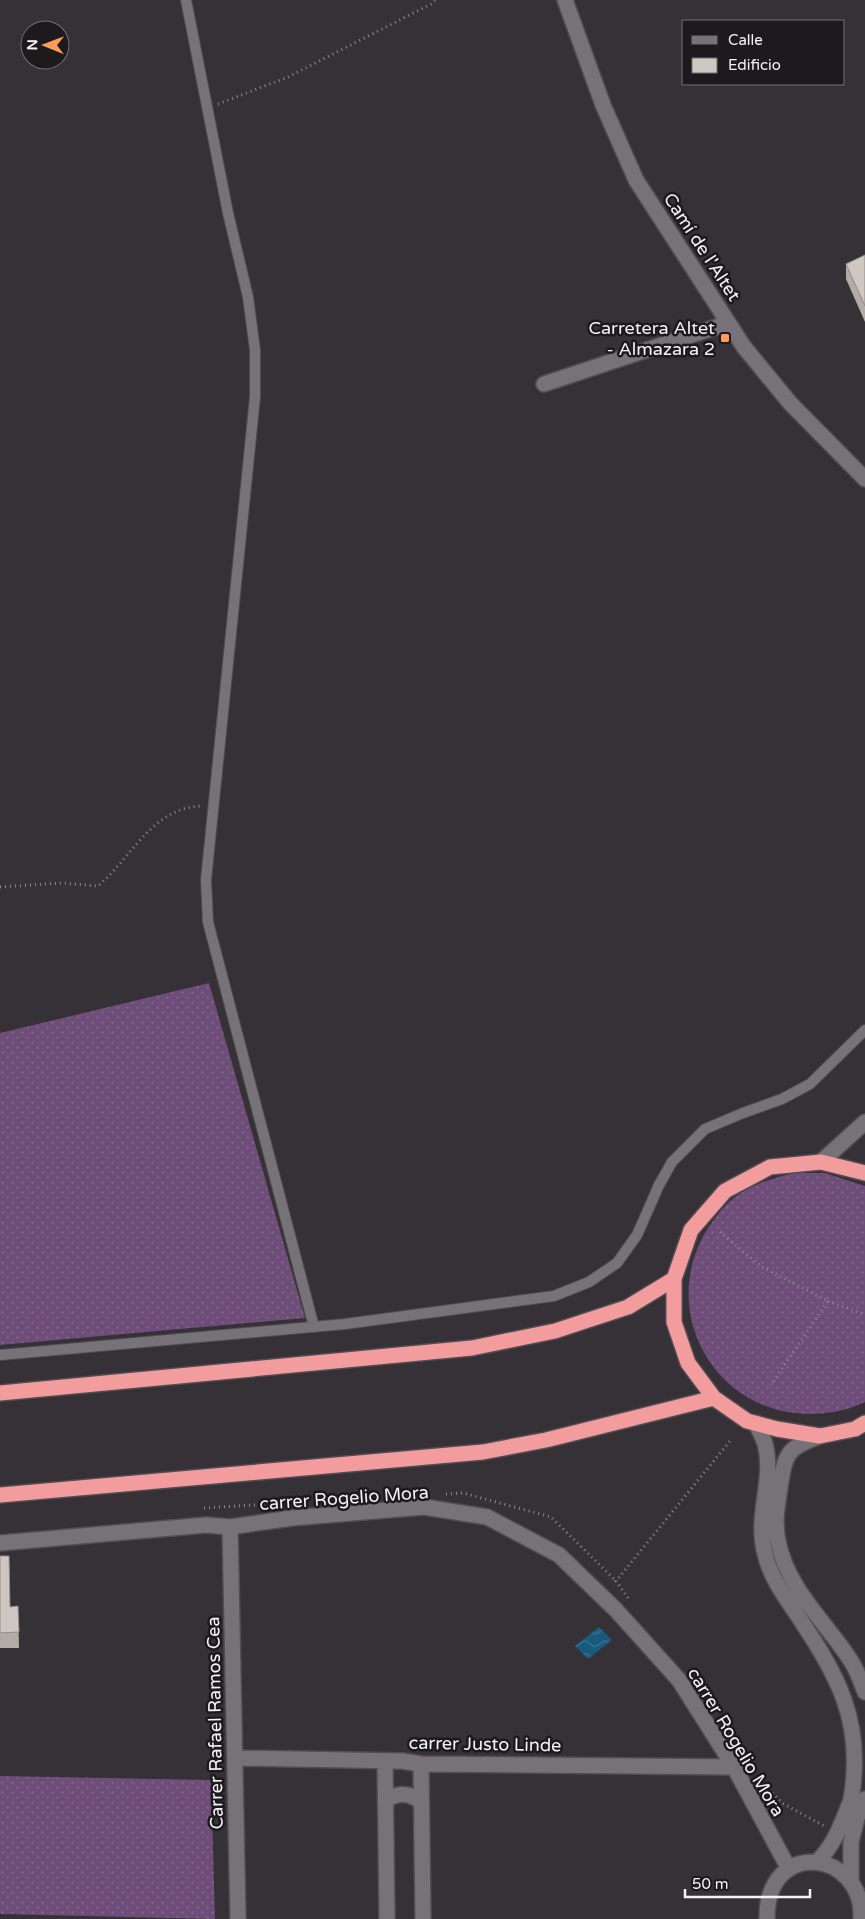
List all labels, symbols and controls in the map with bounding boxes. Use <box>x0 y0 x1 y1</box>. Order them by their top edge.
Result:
north arrow <box>20 20 70 70</box>
legend <box>682 20 845 85</box>
text: Calle <box>728 31 763 49</box>
text: N <box>24 39 41 51</box>
text: Edificio <box>728 56 781 74</box>
street label: Camí de l'Altet <box>659 189 745 305</box>
place label: Carretera Altet - Almazara 2 <box>588 317 715 360</box>
marker: Carretera Altet - Almazara 2 <box>719 332 731 344</box>
street label: carrer Rogelio Mora <box>258 1481 430 1515</box>
street label: Carrer Rafael Ramos Cea <box>202 1616 228 1830</box>
street label: carrer Rogelio Mora <box>683 1663 789 1821</box>
street label: carrer Justo Linde <box>408 1732 562 1756</box>
scale bar <box>685 1866 810 1898</box>
text: 50 m <box>692 1875 729 1893</box>

